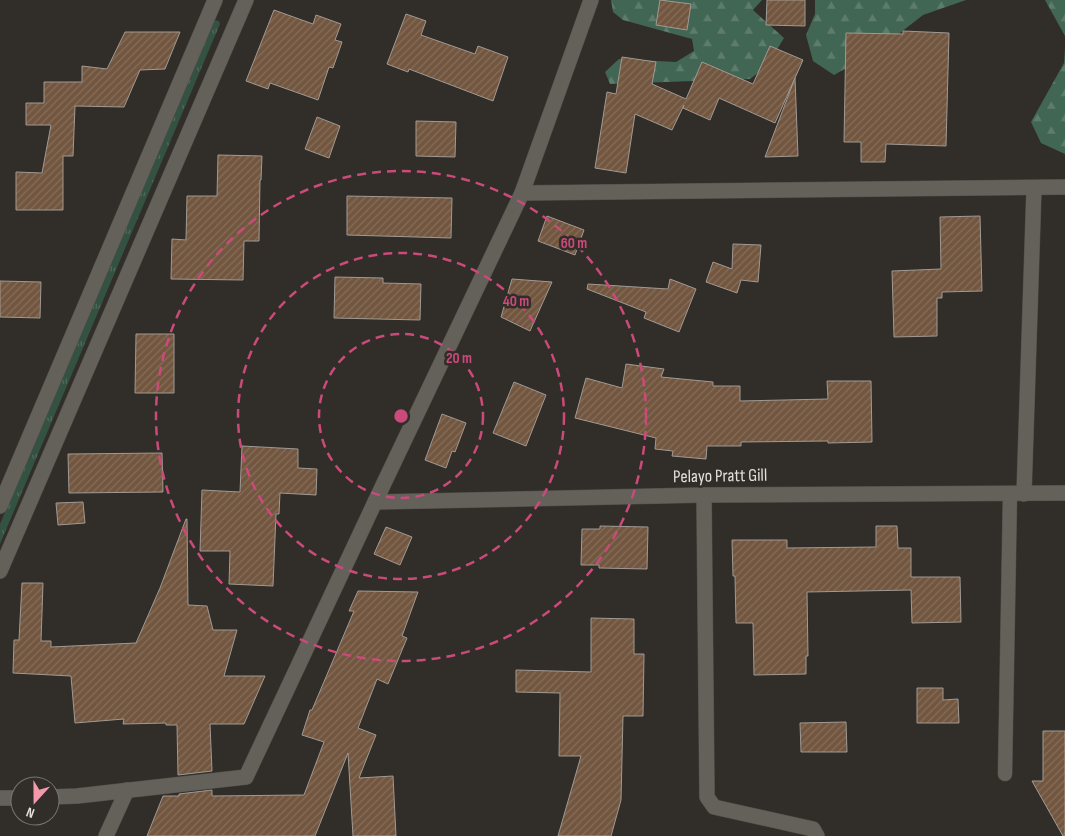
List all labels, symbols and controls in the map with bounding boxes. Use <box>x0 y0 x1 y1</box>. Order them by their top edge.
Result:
text: 60 m <box>561 234 587 253</box>
text: 40 m <box>503 292 529 311</box>
text: 20 m <box>446 349 472 368</box>
centre of rings <box>392 407 410 425</box>
street label: Pelayo Pratt Gill <box>673 465 767 487</box>
north arrow <box>10 776 60 826</box>
text: N <box>24 803 37 822</box>

